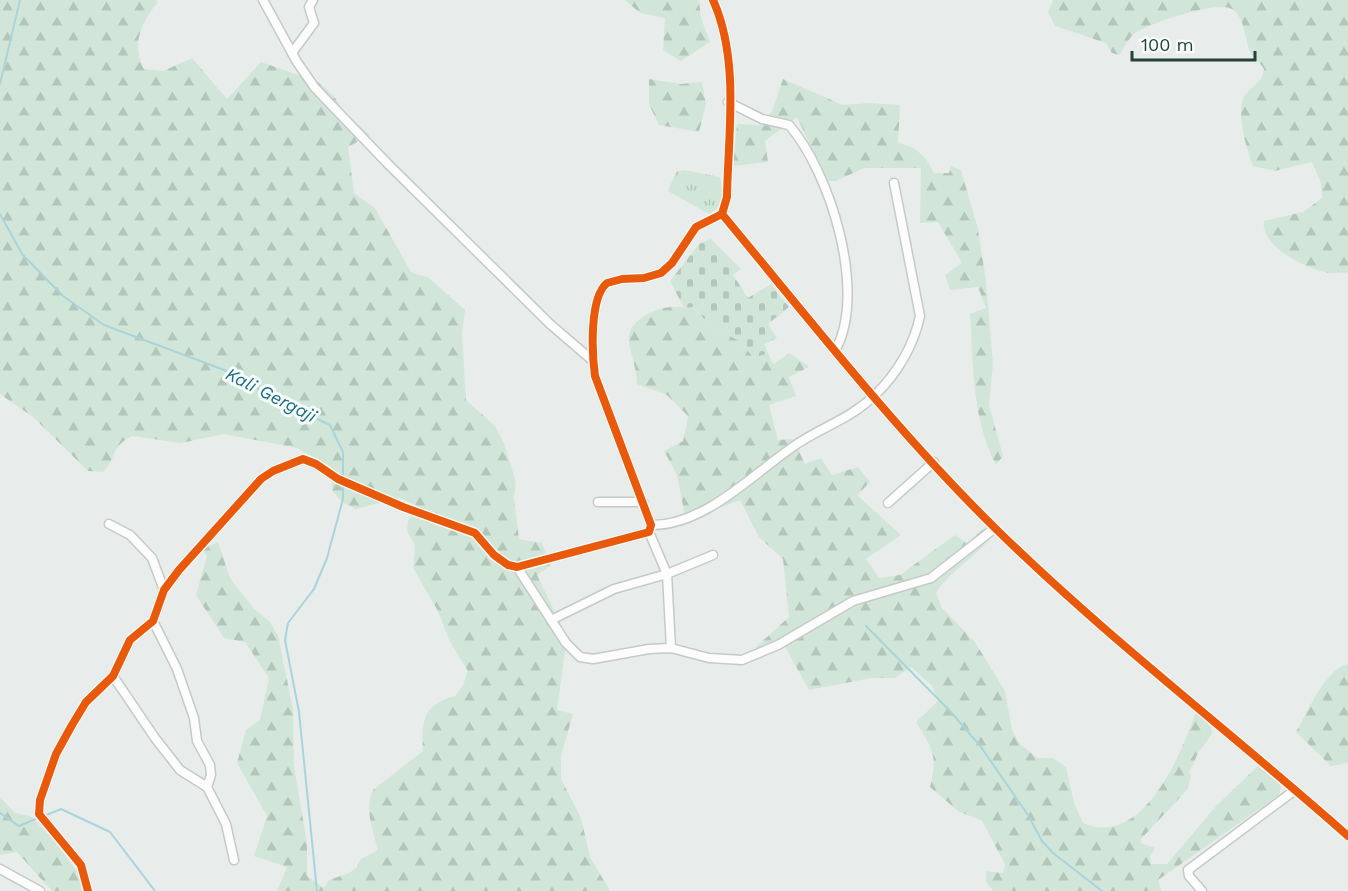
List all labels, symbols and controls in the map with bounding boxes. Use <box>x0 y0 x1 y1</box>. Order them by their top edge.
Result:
scale bar <box>1132 24 1255 62</box>
text: 100 m <box>1141 34 1194 55</box>
water label: Kali Gergaji <box>222 363 321 427</box>

